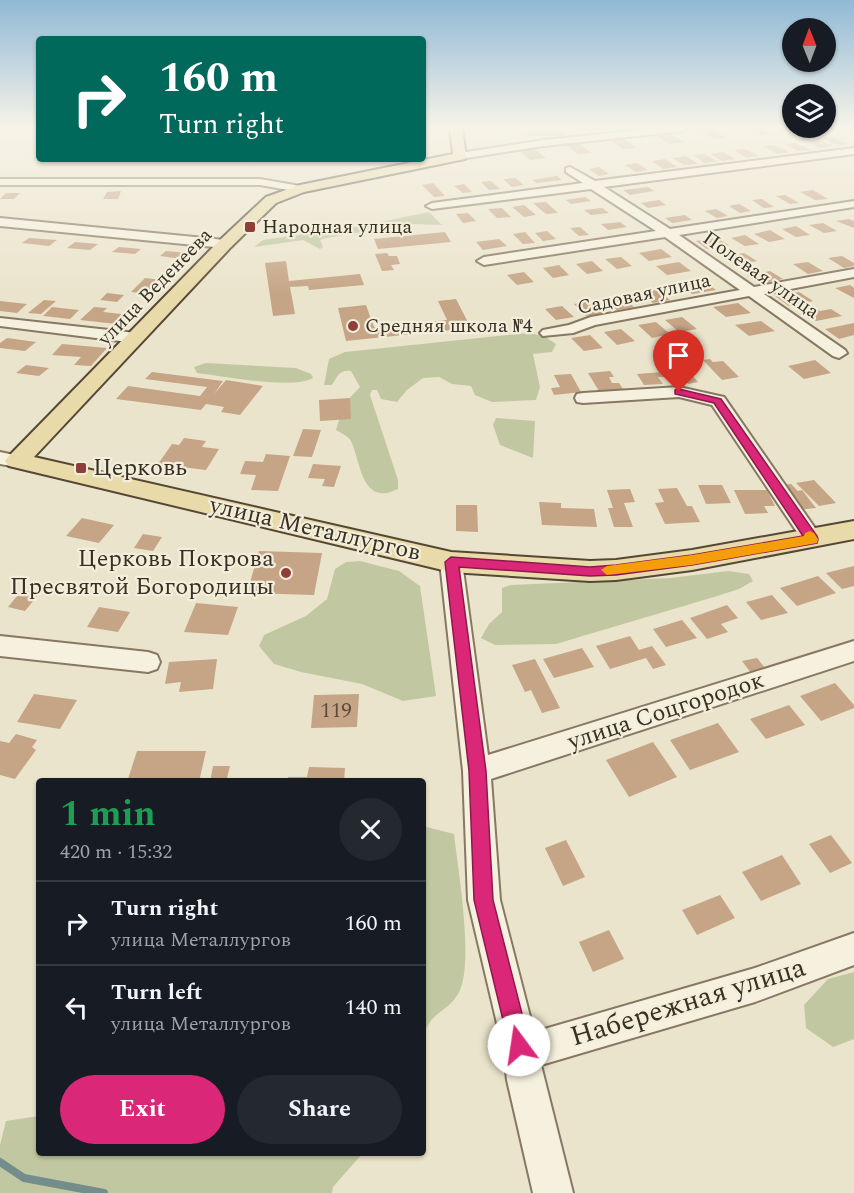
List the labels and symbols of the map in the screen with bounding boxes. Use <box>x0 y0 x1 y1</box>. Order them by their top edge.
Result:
north arrow <box>782 18 836 72</box>
place label: Народная улица <box>262 212 412 242</box>
marker: Народная улица <box>243 220 257 234</box>
street label: улица Веденеева <box>90 221 219 354</box>
street label: Полевая улица <box>696 223 826 327</box>
street label: Садовая улица <box>574 265 714 323</box>
place label: Средняя школа №4 <box>365 311 533 341</box>
marker: Средняя школа №4 <box>346 319 360 333</box>
pin <box>653 330 704 392</box>
place label: Церковь <box>93 450 187 486</box>
marker: Церковь <box>74 461 88 475</box>
street label: улица Металлургов <box>205 487 424 571</box>
place label: Церковь Покрова Пресвятой Богородицы <box>10 541 274 605</box>
marker: Церковь Покрова Пресвятой Богородицы <box>279 566 293 580</box>
street label: улица Соцгородок <box>562 662 769 760</box>
house number: 119 <box>320 695 352 727</box>
street label: Набережная улица <box>565 946 811 1058</box>
position arrow <box>487 1013 551 1077</box>

